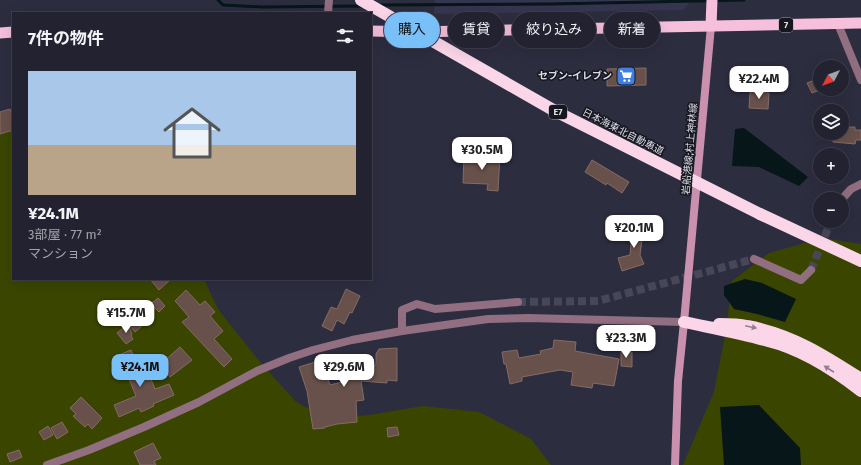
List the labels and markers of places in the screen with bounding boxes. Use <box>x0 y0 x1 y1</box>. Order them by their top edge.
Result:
supermarket icon: セブン-イレブン <box>615 65 637 87</box>
pin: ¥22.4M <box>726 66 792 100</box>
place label: セブン-イレブン <box>538 70 612 82</box>
pin: ¥30.5M <box>449 137 515 171</box>
pin: ¥20.1M <box>601 215 667 249</box>
pin: ¥15.7M <box>93 300 159 334</box>
pin: ¥23.3M <box>593 325 659 359</box>
pin: ¥24.1M <box>107 354 173 388</box>
pin: ¥29.6M <box>311 354 377 388</box>

